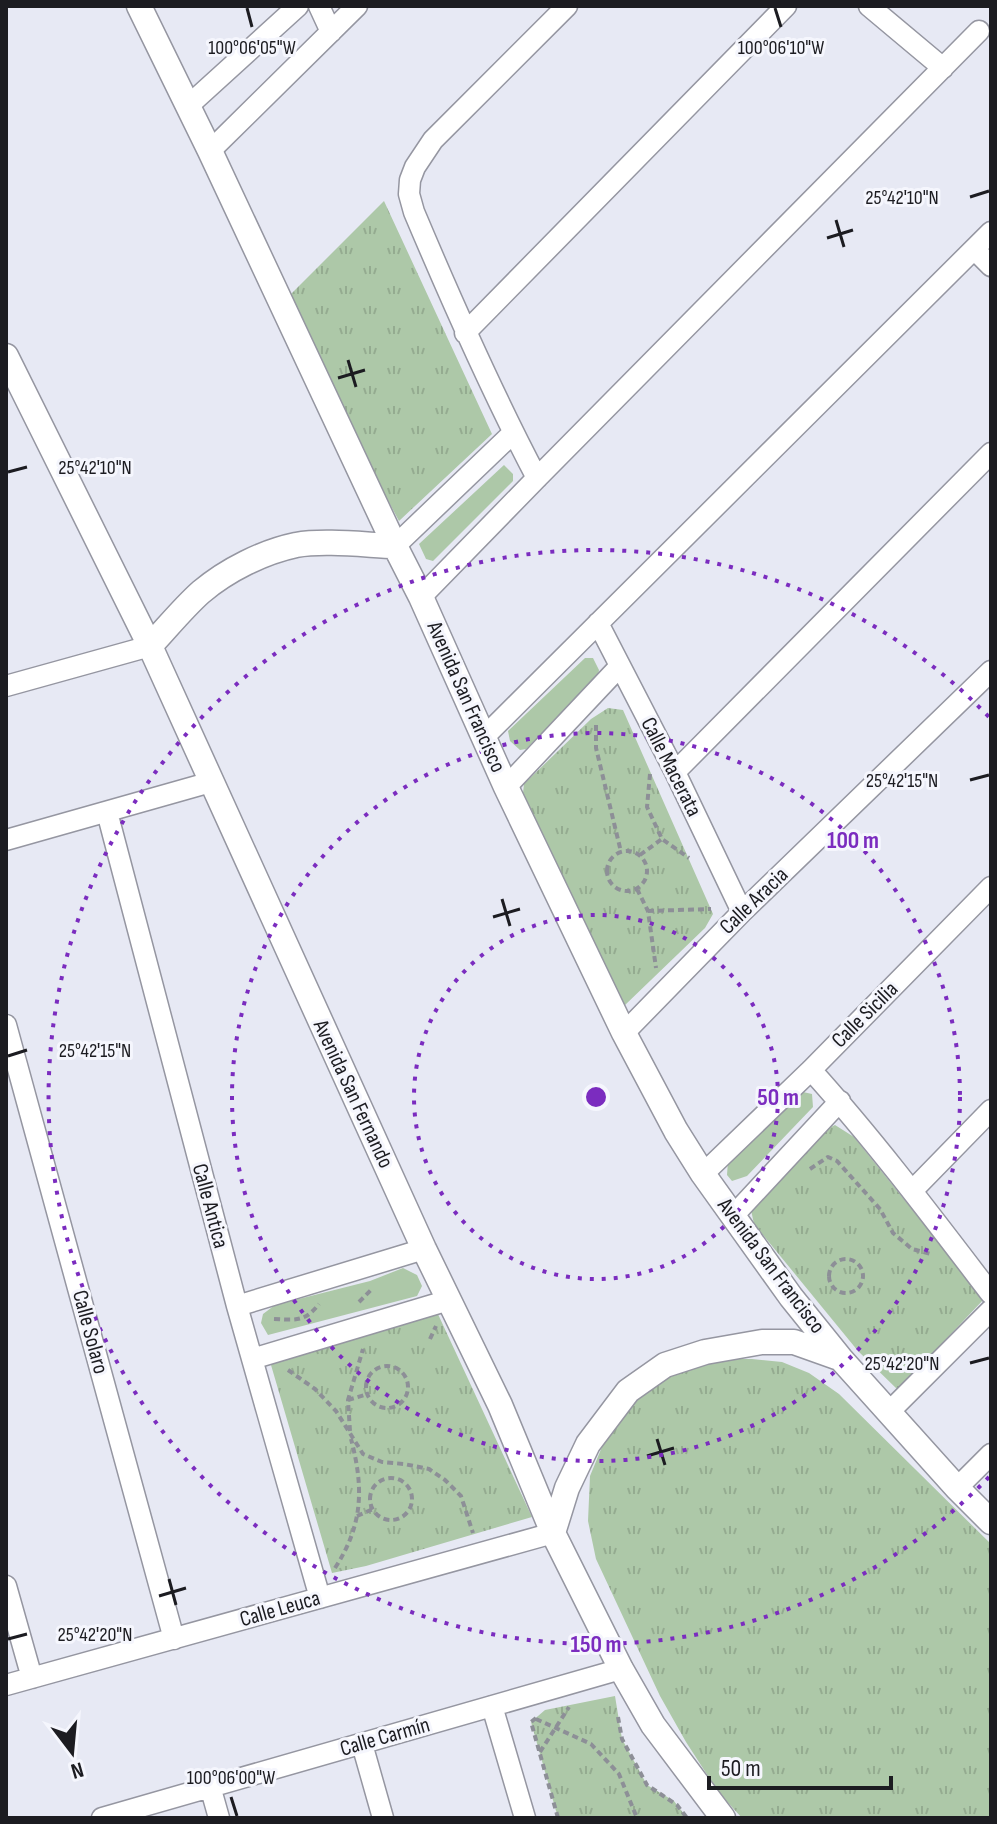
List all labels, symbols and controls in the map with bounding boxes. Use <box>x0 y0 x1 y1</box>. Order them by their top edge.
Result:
text: 100°06'05"W <box>208 36 296 60</box>
text: 100°06'10"W <box>738 36 824 60</box>
text: 25°42'10"N <box>865 186 939 210</box>
text: 25°42'10"N <box>58 456 132 480</box>
street label: Avenida San Francisco <box>420 616 511 777</box>
street label: Calle Macerata <box>634 713 708 821</box>
text: 25°42'15"N <box>866 769 938 793</box>
text: 100 m <box>827 826 879 855</box>
street label: Calle Aracia <box>714 862 794 940</box>
street label: Calle Sicilia <box>826 976 904 1054</box>
street label: Avenida San Fernando <box>306 1015 399 1172</box>
text: 25°42'15"N <box>59 1039 131 1063</box>
centre of rings <box>582 1083 610 1111</box>
text: 50 m <box>757 1083 799 1112</box>
street label: Calle Antica <box>186 1161 234 1251</box>
street label: Avenida San Francisco <box>711 1192 831 1339</box>
street label: Calle Solaro <box>66 1287 114 1377</box>
text: 25°42'20"N <box>865 1352 939 1376</box>
street label: Calle Leuca <box>237 1585 323 1633</box>
text: 25°42'20"N <box>58 1623 132 1647</box>
text: 150 m <box>570 1630 622 1659</box>
street label: Calle Carmín <box>337 1711 433 1763</box>
north arrow <box>32 1712 112 1792</box>
scale bar <box>709 1740 891 1790</box>
text: 50 m <box>721 1754 761 1783</box>
text: N <box>68 1755 86 1784</box>
text: 100°06'00"W <box>187 1766 275 1790</box>

